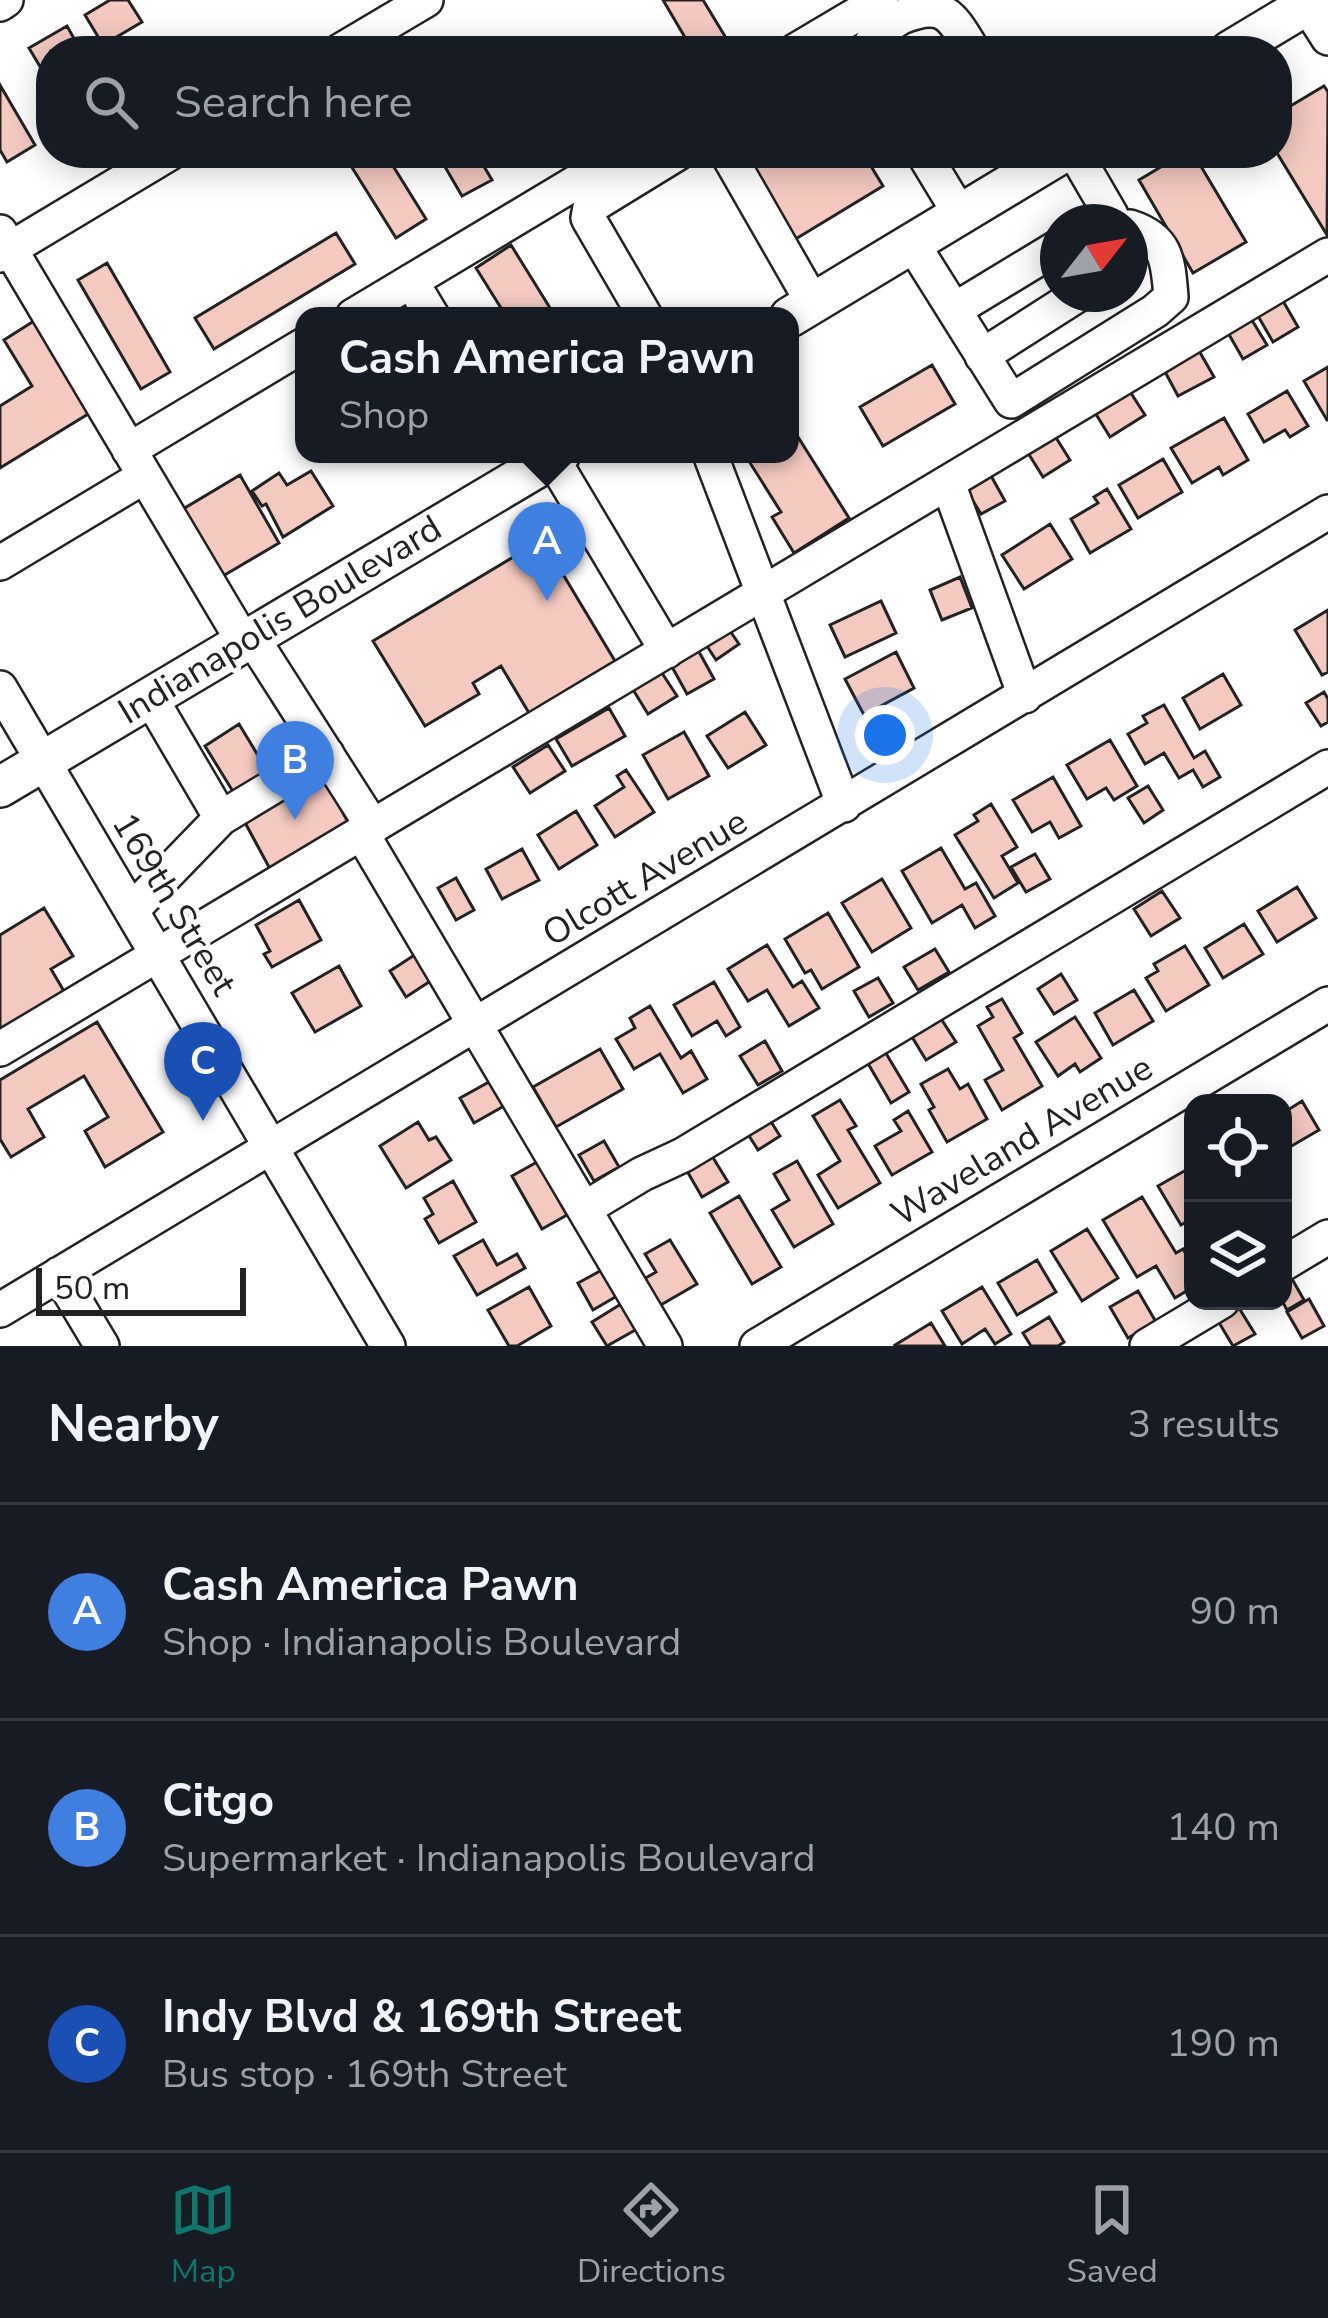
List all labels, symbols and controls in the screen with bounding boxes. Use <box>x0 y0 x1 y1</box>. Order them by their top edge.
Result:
search box <box>36 36 1292 168</box>
icon: search <box>78 69 144 135</box>
text: Search here <box>174 72 413 133</box>
north arrow <box>1040 204 1148 312</box>
popup <box>295 307 799 463</box>
text: Cash America Pawn <box>339 328 755 389</box>
text: Shop <box>339 389 429 442</box>
pin: A <box>508 502 586 601</box>
street label: Indianapolis Boulevard <box>109 504 451 736</box>
your location <box>855 705 915 765</box>
pin: B <box>256 721 334 820</box>
street label: Olcott Avenue <box>533 798 757 958</box>
street label: 169th Street <box>100 803 248 1005</box>
pin: C <box>164 1022 242 1121</box>
street label: Waveland Avenue <box>882 1044 1162 1238</box>
map controls <box>1184 1094 1292 1310</box>
button: locate <box>1184 1094 1292 1202</box>
button: layers <box>1184 1202 1292 1310</box>
scale bar <box>36 1262 246 1315</box>
text: 50 m <box>54 1266 130 1311</box>
text: Nearby <box>48 1389 219 1459</box>
text: 3 results <box>1128 1398 1280 1451</box>
text: Cash America Pawn <box>162 1555 579 1616</box>
text: A <box>72 1585 102 1638</box>
text: 90 m <box>1190 1585 1280 1638</box>
text: Shop · Indianapolis Boulevard <box>162 1616 681 1669</box>
text: Citgo <box>162 1771 274 1832</box>
text: B <box>74 1801 100 1854</box>
text: 140 m <box>1166 1801 1280 1854</box>
text: Supermarket · Indianapolis Boulevard <box>162 1832 815 1885</box>
text: Indy Blvd & 169th Street <box>162 1987 681 2048</box>
text: C <box>74 2017 100 2070</box>
text: 190 m <box>1166 2017 1280 2070</box>
text: Bus stop · 169th Street <box>162 2048 567 2101</box>
tab: Map <box>170 2177 236 2294</box>
tab: Directions <box>577 2177 726 2294</box>
tab: Saved <box>1066 2177 1158 2294</box>

